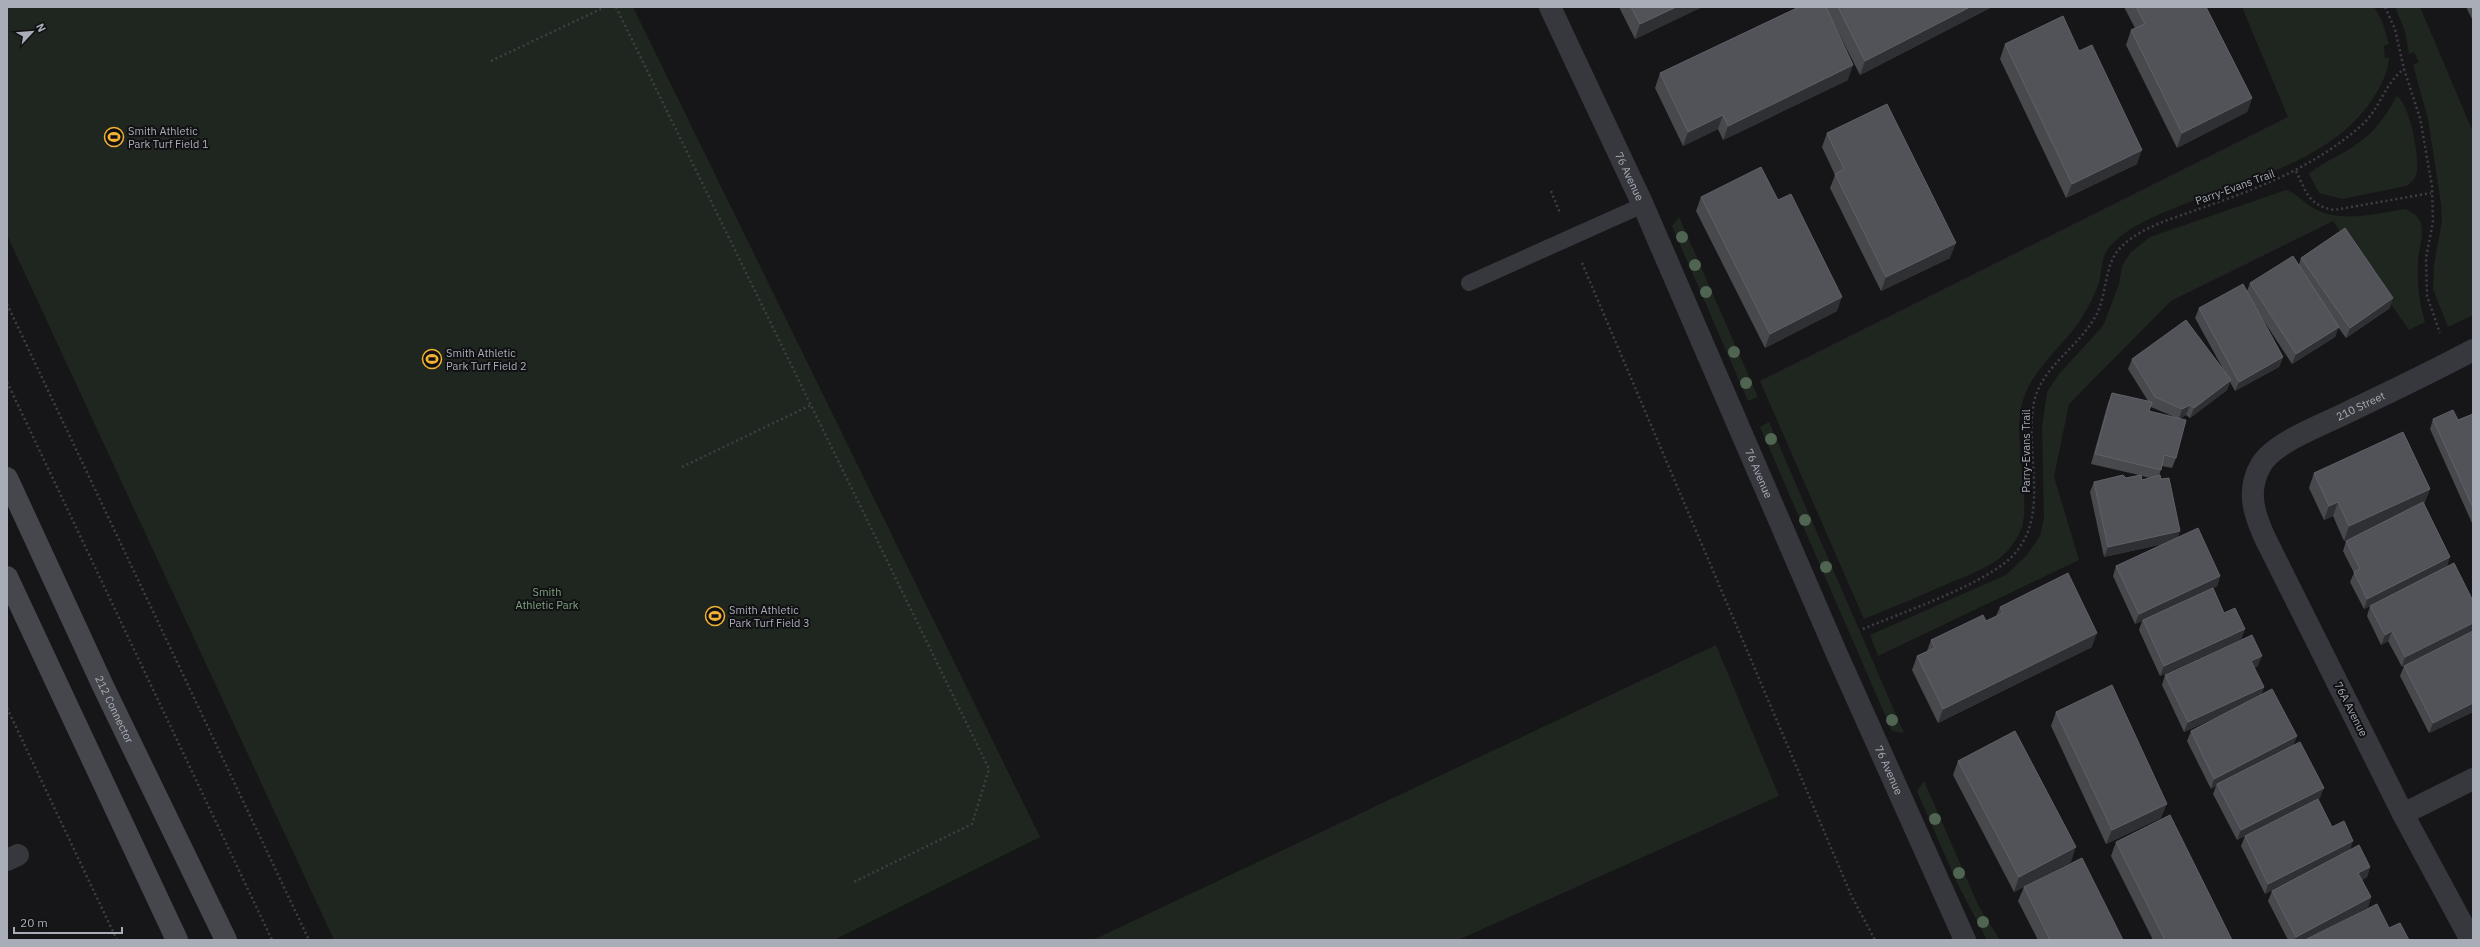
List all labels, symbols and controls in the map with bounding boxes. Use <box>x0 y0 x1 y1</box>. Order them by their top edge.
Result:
north arrow <box>12 12 52 52</box>
text: N <box>33 21 49 34</box>
place label: Smith Athletic Park Turf Field 1 <box>128 124 209 151</box>
sports icon: Smith Athletic Park Turf Field 1 <box>103 126 125 148</box>
street label: 76 Avenue <box>1612 149 1647 203</box>
street label: Parry-Evans Trail <box>2193 166 2277 208</box>
place label: Smith Athletic Park Turf Field 2 <box>446 346 527 373</box>
sports icon: Smith Athletic Park Turf Field 2 <box>421 348 443 370</box>
street label: 210 Street <box>2334 388 2387 424</box>
street label: Parry-Evans Trail <box>2019 409 2033 493</box>
street label: 76 Avenue <box>1742 446 1776 500</box>
park label: Smith Athletic Park <box>515 585 579 612</box>
place label: Smith Athletic Park Turf Field 3 <box>729 603 810 630</box>
sports icon: Smith Athletic Park Turf Field 3 <box>704 605 726 627</box>
street label: 212 Connector <box>92 673 137 745</box>
street label: 76A Avenue <box>2331 679 2371 739</box>
street label: 76 Avenue <box>1872 743 1906 797</box>
scale bar <box>14 909 122 935</box>
text: 20 m <box>20 915 48 930</box>

